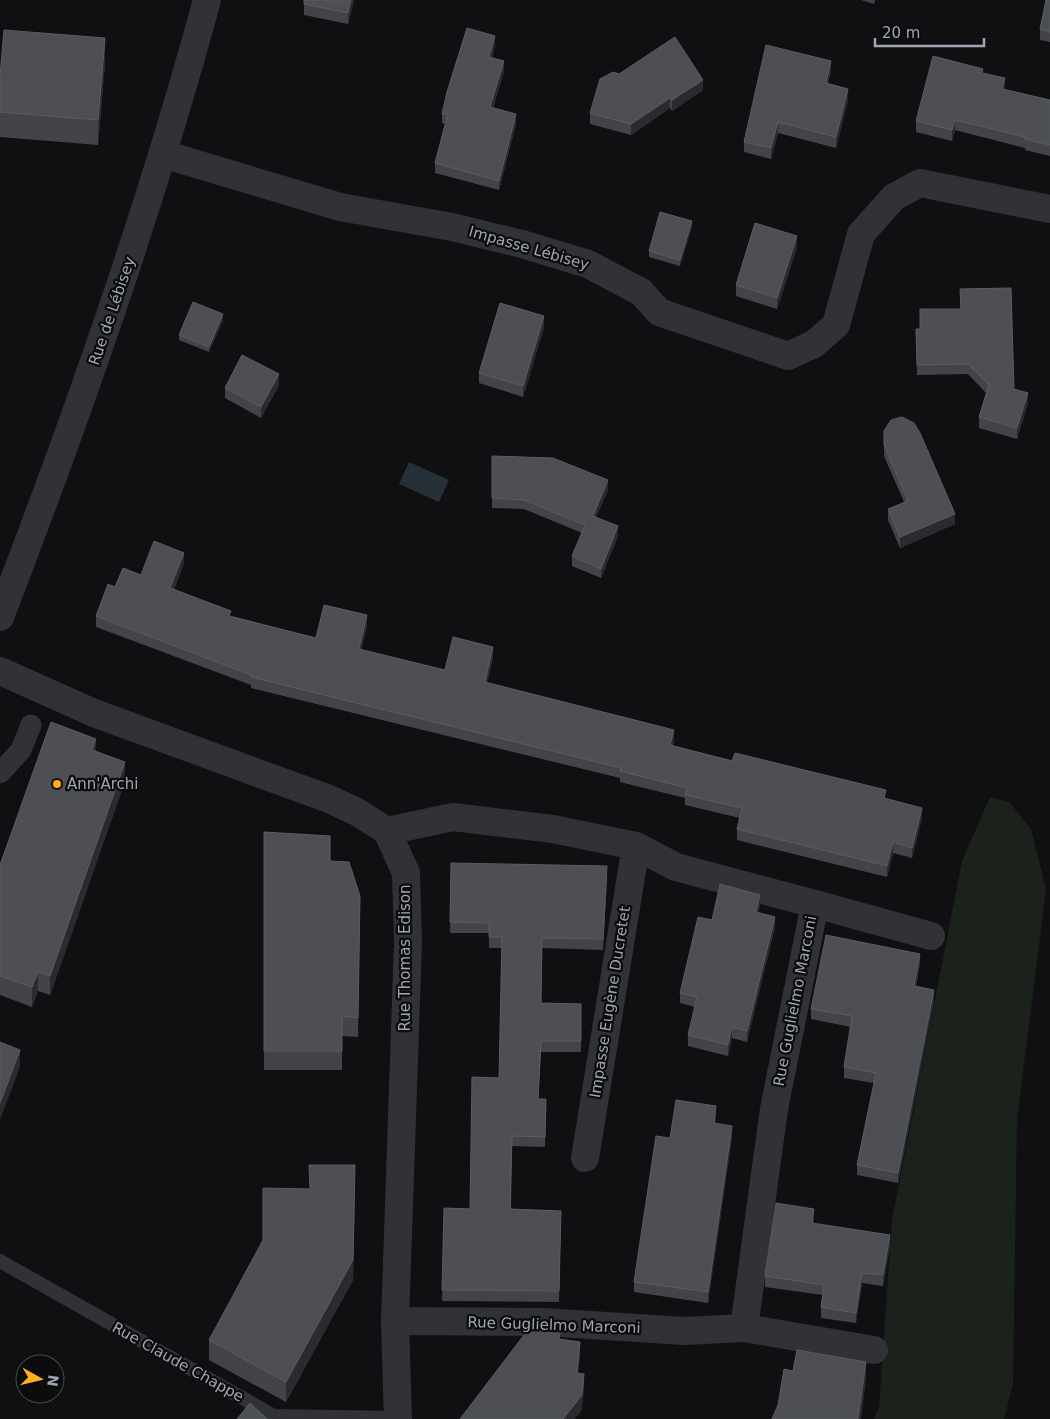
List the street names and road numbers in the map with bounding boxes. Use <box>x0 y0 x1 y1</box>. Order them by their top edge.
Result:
street label: Impasse Lébisey <box>467 222 591 274</box>
street label: Rue de Lébisey <box>85 254 139 368</box>
street label: Rue Thomas Edison <box>396 884 414 1032</box>
street label: Impasse Eugène Ducretet <box>586 905 634 1099</box>
street label: Rue Guglielmo Marconi <box>770 914 820 1088</box>
street label: Rue Guglielmo Marconi <box>467 1313 641 1337</box>
street label: Rue Claude Chappe <box>109 1318 247 1406</box>

